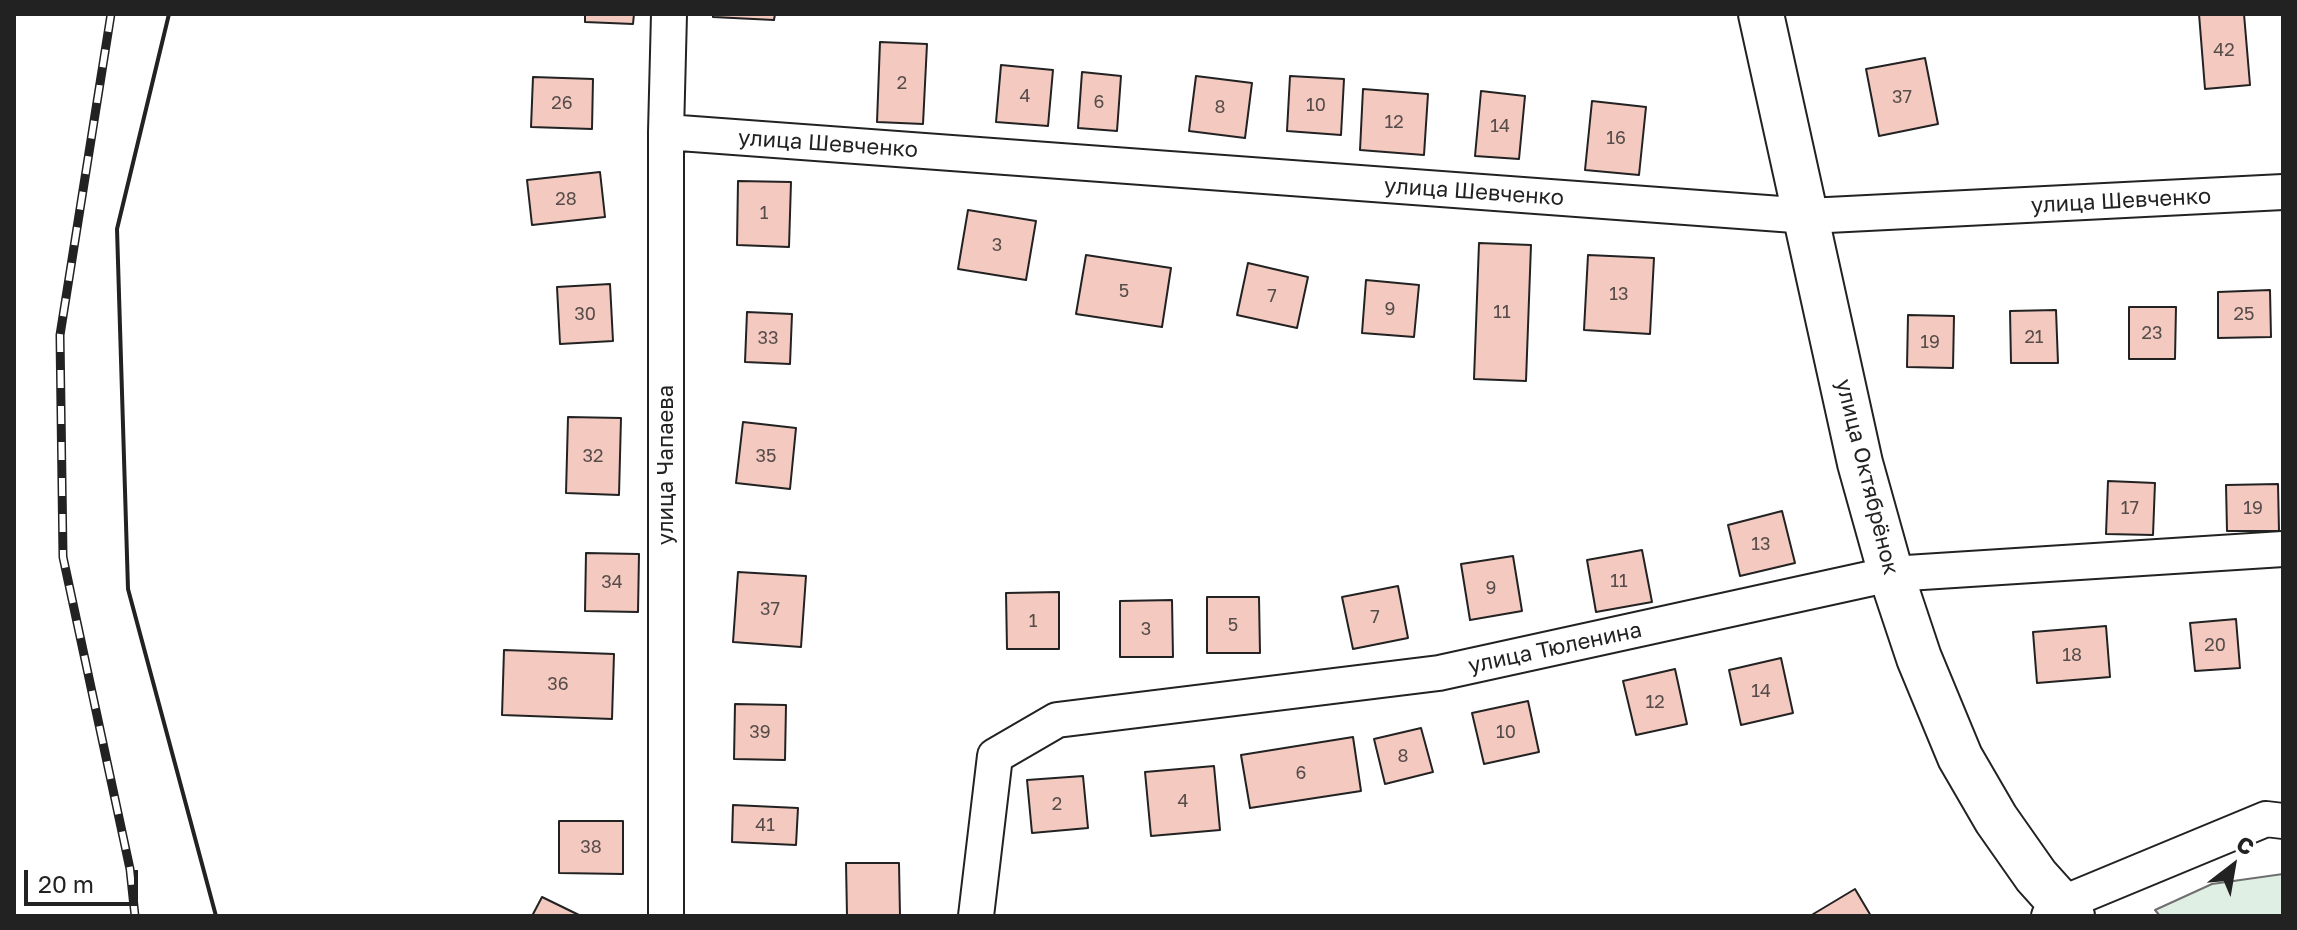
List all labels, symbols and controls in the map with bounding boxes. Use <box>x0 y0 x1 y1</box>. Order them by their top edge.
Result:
house number: 42 <box>2213 39 2235 61</box>
house number: 2 <box>897 72 907 94</box>
house number: 4 <box>1020 85 1030 107</box>
house number: 37 <box>1892 86 1912 108</box>
house number: 6 <box>1094 91 1104 113</box>
house number: 26 <box>551 92 573 114</box>
house number: 10 <box>1306 94 1326 116</box>
house number: 8 <box>1215 96 1225 118</box>
house number: 12 <box>1384 111 1404 133</box>
house number: 14 <box>1490 115 1510 137</box>
street label: улица Шевченко <box>737 125 919 163</box>
house number: 16 <box>1606 127 1626 149</box>
street label: улица Шевченко <box>1383 173 1565 211</box>
street label: улица Шевченко <box>2030 183 2212 219</box>
house number: 28 <box>555 188 577 210</box>
house number: 1 <box>760 202 768 224</box>
house number: 3 <box>992 234 1002 256</box>
house number: 5 <box>1119 280 1129 302</box>
house number: 13 <box>1609 283 1629 305</box>
house number: 7 <box>1267 285 1277 307</box>
house number: 9 <box>1385 298 1395 320</box>
house number: 11 <box>1493 301 1511 323</box>
house number: 30 <box>574 303 596 325</box>
house number: 25 <box>2234 303 2254 325</box>
house number: 23 <box>2142 322 2162 344</box>
house number: 21 <box>2024 326 2044 348</box>
house number: 33 <box>757 327 779 349</box>
house number: 19 <box>1920 331 1940 353</box>
street label: улица Октябрёнок <box>1830 376 1904 578</box>
street label: улица Чапаева <box>653 385 679 545</box>
house number: 32 <box>583 445 603 467</box>
house number: 35 <box>756 445 776 467</box>
house number: 17 <box>2121 497 2139 519</box>
house number: 19 <box>2243 497 2263 519</box>
house number: 13 <box>1751 533 1771 555</box>
house number: 11 <box>1610 570 1628 592</box>
house number: 34 <box>601 571 623 593</box>
house number: 9 <box>1486 577 1496 599</box>
house number: 37 <box>760 598 780 620</box>
house number: 7 <box>1370 606 1380 628</box>
house number: 1 <box>1029 610 1037 632</box>
house number: 5 <box>1228 614 1238 636</box>
street label: улица Тюленина <box>1466 617 1644 679</box>
house number: 3 <box>1141 618 1151 640</box>
house number: 20 <box>2204 634 2226 656</box>
house number: 18 <box>2062 644 2082 666</box>
house number: 36 <box>547 673 569 695</box>
house number: 14 <box>1751 680 1771 702</box>
house number: 12 <box>1645 691 1665 713</box>
house number: 39 <box>749 721 771 743</box>
house number: 10 <box>1496 721 1516 743</box>
house number: 8 <box>1398 745 1408 767</box>
house number: 6 <box>1296 762 1306 784</box>
house number: 4 <box>1178 790 1188 812</box>
house number: 2 <box>1052 793 1062 815</box>
house number: 41 <box>755 814 775 836</box>
north arrow <box>2193 826 2273 906</box>
text: С <box>2232 829 2259 861</box>
house number: 38 <box>580 836 602 858</box>
scale bar <box>28 854 142 904</box>
text: 20 m <box>38 869 94 898</box>

